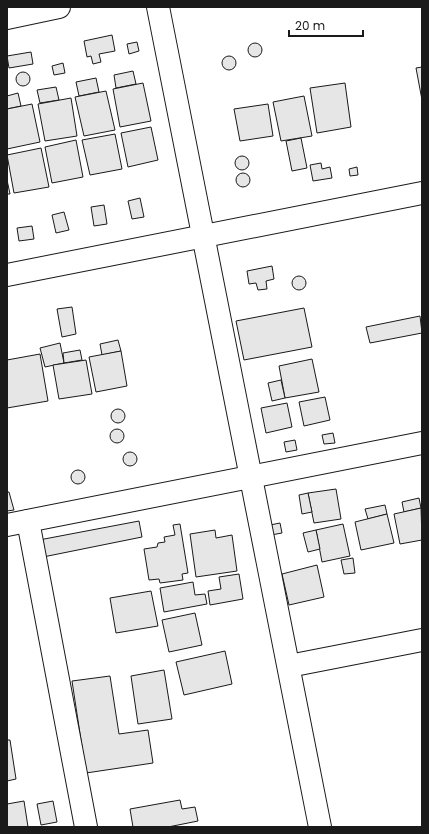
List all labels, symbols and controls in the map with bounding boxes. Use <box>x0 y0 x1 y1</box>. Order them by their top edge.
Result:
scale bar <box>289 12 363 38</box>
text: 20 m <box>295 17 325 34</box>

